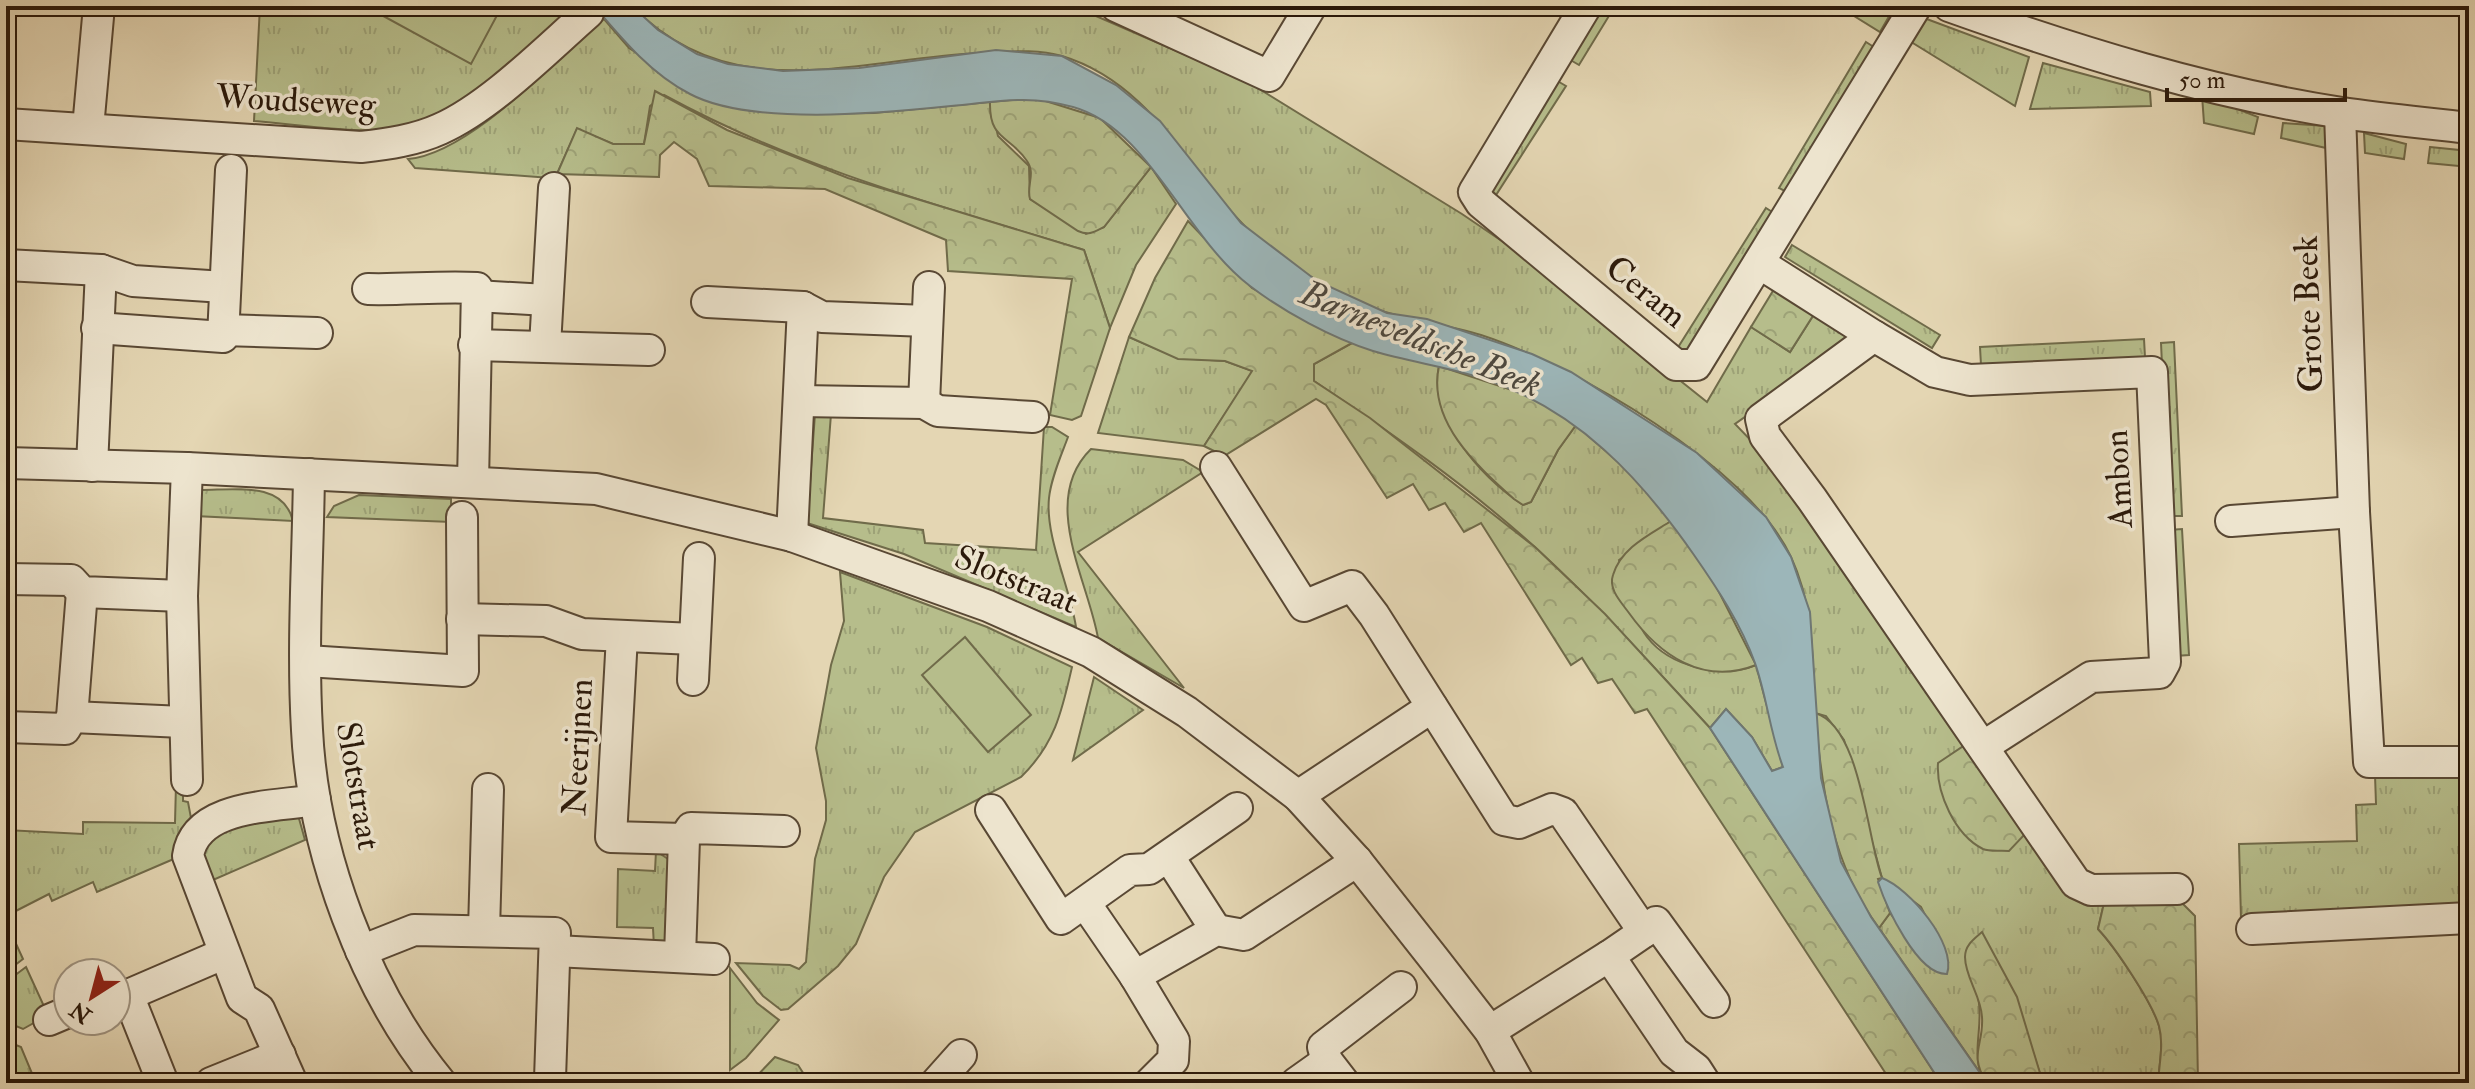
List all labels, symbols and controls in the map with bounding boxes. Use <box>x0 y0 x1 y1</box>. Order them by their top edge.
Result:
scale bar <box>2167 52 2345 102</box>
text: 50 m <box>2179 65 2226 96</box>
street label: Woudseweg <box>214 75 378 127</box>
street label: Grote Beek <box>2285 235 2333 393</box>
street label: Ceram <box>1597 246 1695 338</box>
water label: Barneveldsche Beek <box>1292 269 1548 408</box>
street label: Ambon <box>2095 429 2143 530</box>
street label: Slotstraat <box>948 536 1084 624</box>
street label: Neerijnen <box>553 678 603 816</box>
street label: Slotstraat <box>326 719 390 853</box>
north arrow <box>52 957 132 1037</box>
text: N <box>64 995 98 1030</box>

